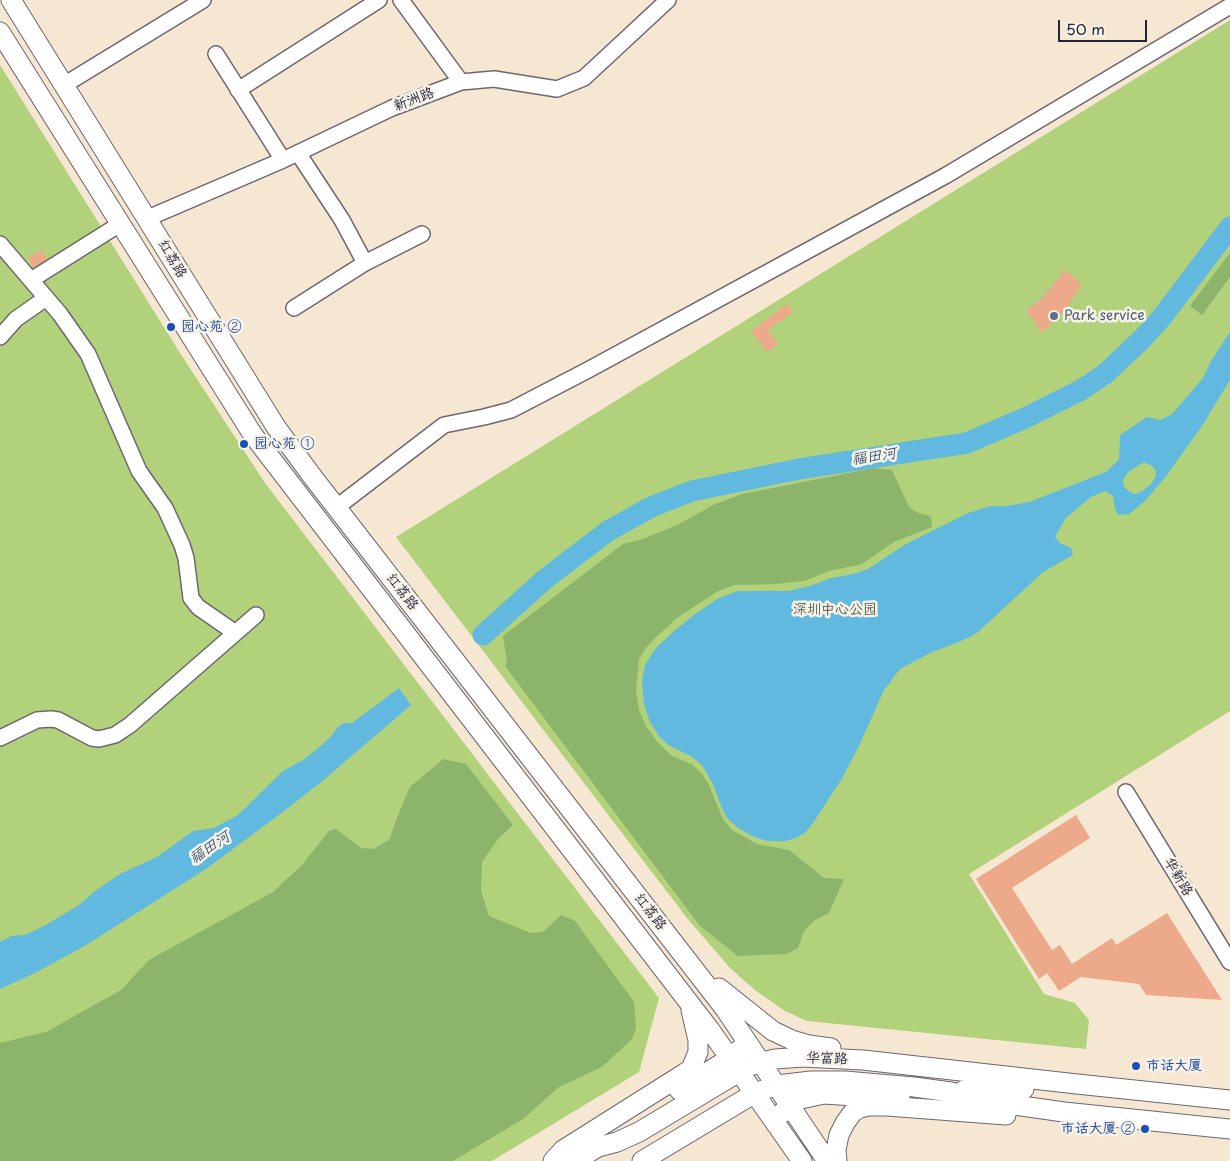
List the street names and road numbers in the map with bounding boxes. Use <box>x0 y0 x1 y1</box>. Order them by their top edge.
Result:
street label: 新洲路 <box>391 85 437 115</box>
street label: 红荔路 <box>154 237 190 281</box>
street label: 红荔路 <box>382 570 422 614</box>
street label: 华新路 <box>1160 855 1196 899</box>
street label: 红荔路 <box>630 890 670 934</box>
street label: 华富路 <box>806 1050 848 1068</box>

